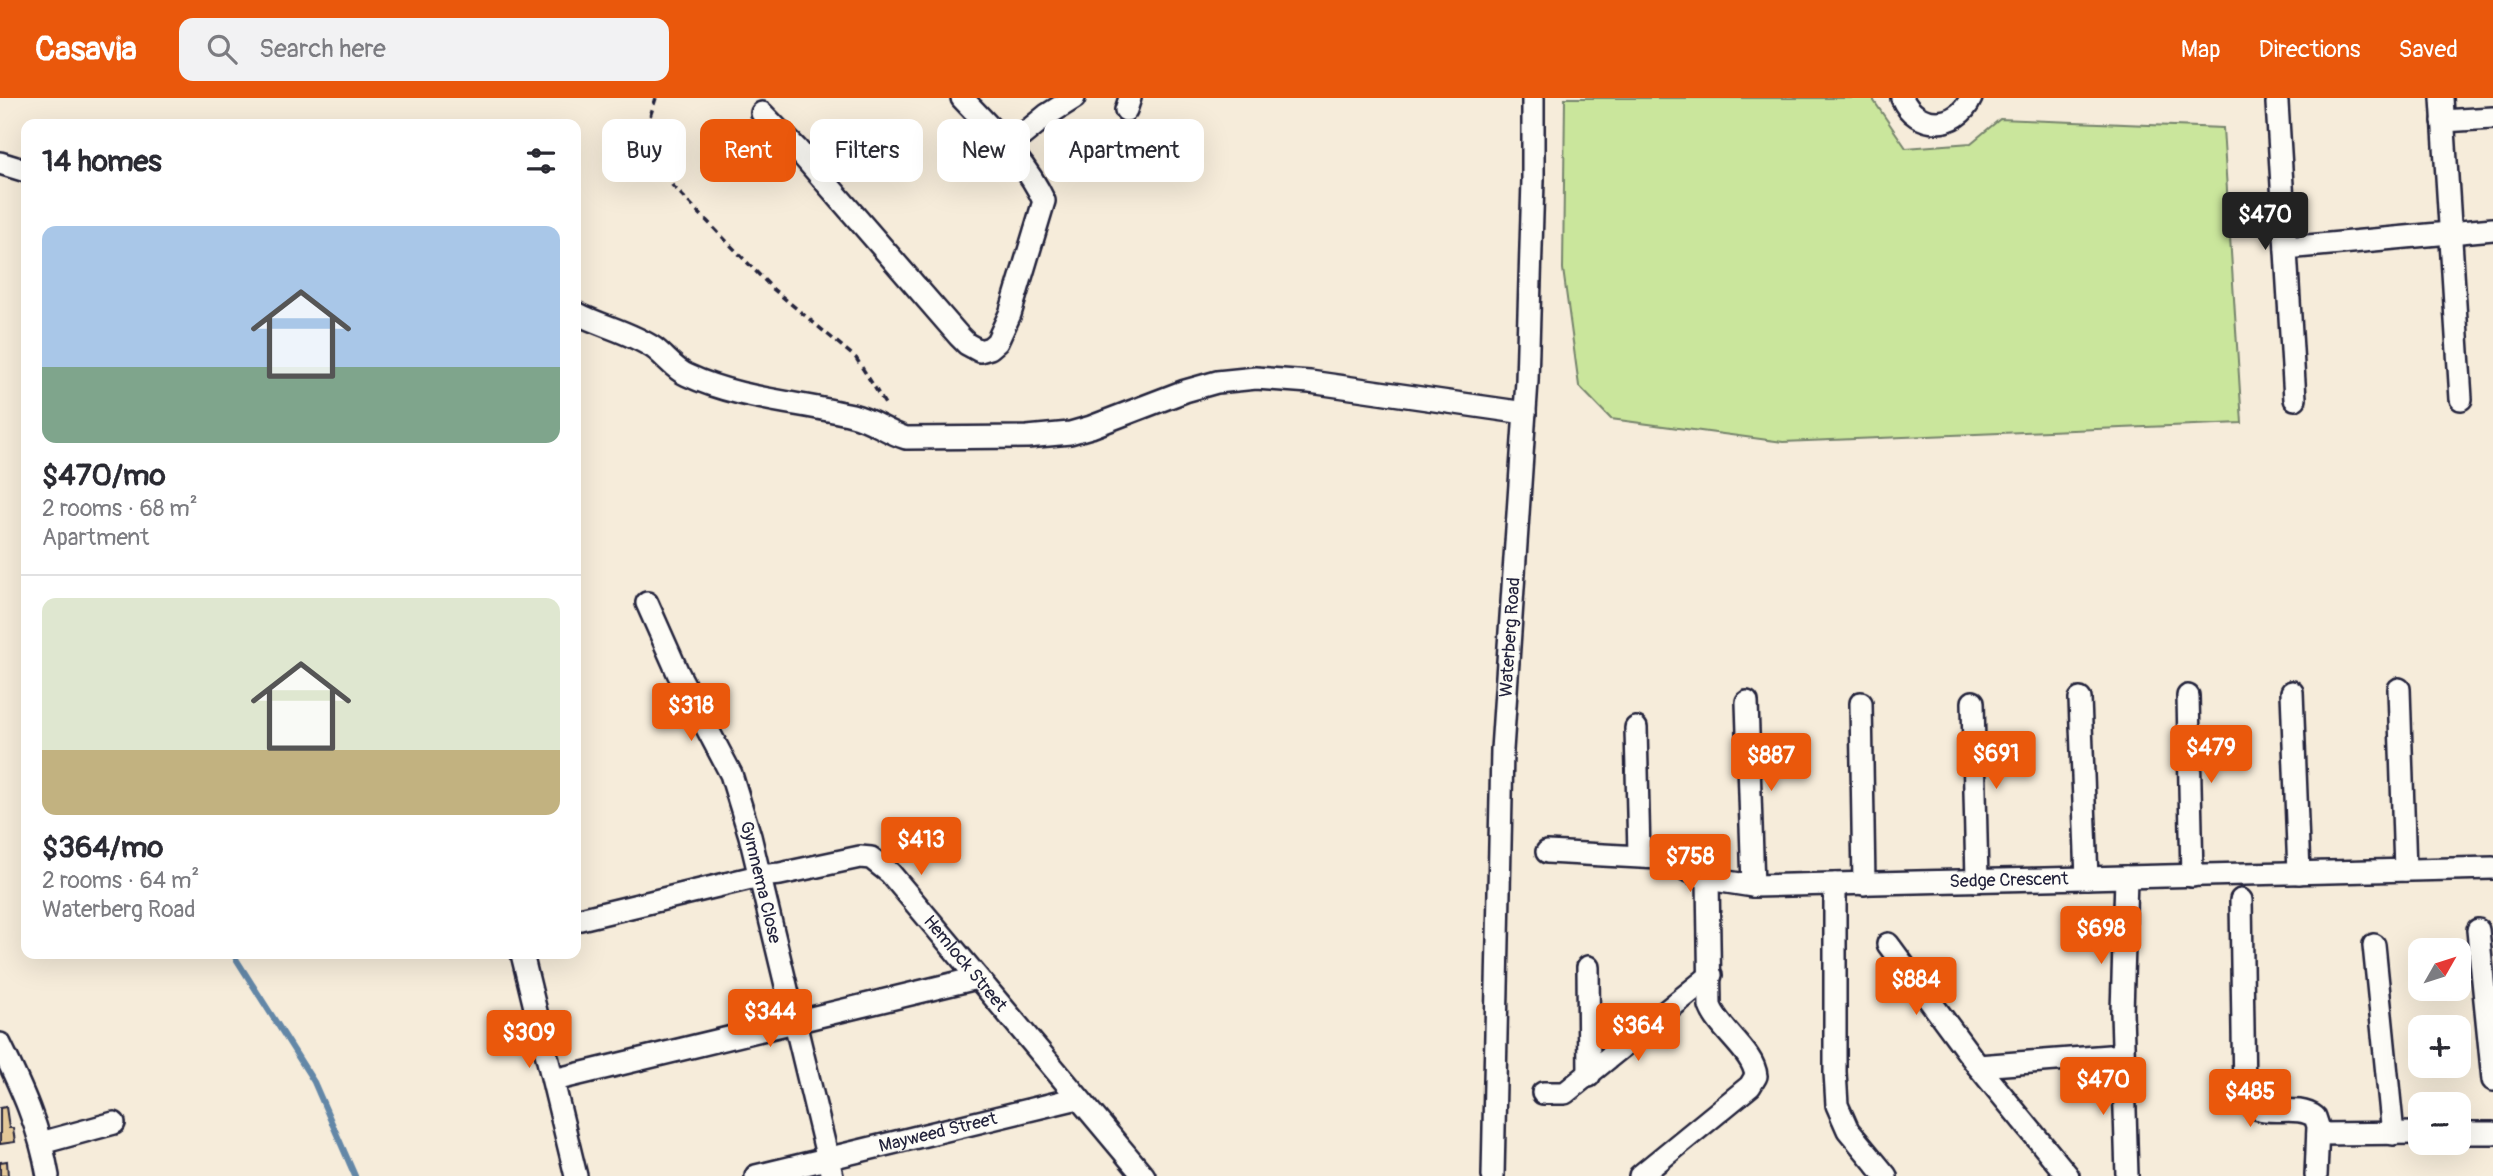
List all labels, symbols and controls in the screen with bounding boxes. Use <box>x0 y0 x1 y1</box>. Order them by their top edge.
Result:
search box <box>179 18 669 81</box>
text: Casavia <box>35 29 137 70</box>
icon: search <box>203 30 241 68</box>
text: Search here <box>259 33 386 65</box>
text: Map <box>2181 35 2221 64</box>
text: Directions <box>2259 35 2360 64</box>
text: Saved <box>2398 35 2458 64</box>
chip: Buy <box>602 119 686 182</box>
chip: Rent <box>700 119 796 182</box>
chip: Filters <box>810 119 923 182</box>
chip: New <box>937 119 1030 182</box>
chip: Apartment <box>1044 119 1204 182</box>
icon: filters <box>522 142 560 180</box>
text: 14 homes <box>42 143 162 180</box>
pin: $470 <box>2224 192 2306 252</box>
text: $470 <box>2238 200 2292 229</box>
icon: home <box>238 271 364 397</box>
text: $470/mo <box>42 457 166 494</box>
text: 2 rooms · 68 m² <box>42 494 198 523</box>
text: Apartment <box>42 523 149 552</box>
street label: Waterberg Road <box>1495 577 1526 698</box>
icon: home <box>238 643 364 769</box>
pin: $318 <box>650 684 732 743</box>
text: $318 <box>668 691 714 720</box>
pin: $479 <box>2170 726 2252 785</box>
pin: $691 <box>1955 732 2037 791</box>
text: $479 <box>2186 733 2236 762</box>
pin: $887 <box>1730 734 1812 793</box>
text: $691 <box>1973 739 2019 768</box>
text: $887 <box>1747 741 1795 770</box>
pin: $413 <box>880 818 962 877</box>
street label: Gymnema Close <box>734 819 786 946</box>
text: $413 <box>897 825 945 854</box>
text: $364/mo <box>42 829 163 866</box>
pin: $758 <box>1649 834 1731 894</box>
text: $758 <box>1666 842 1714 871</box>
text: 2 rooms · 64 m² <box>42 866 199 895</box>
street label: Sedge Crescent <box>1949 867 2069 893</box>
text: Waterberg Road <box>42 895 196 924</box>
pin: $698 <box>2060 906 2142 966</box>
street label: Hemlock Street <box>918 911 1013 1017</box>
text: $698 <box>2076 914 2126 943</box>
north arrow <box>2408 938 2471 1001</box>
map controls <box>2408 938 2471 1155</box>
pin: $884 <box>1875 958 1957 1017</box>
text: $884 <box>1892 965 1941 994</box>
pin: $344 <box>729 990 811 1049</box>
text: $344 <box>744 997 796 1026</box>
pin: $364 <box>1597 1004 1679 1063</box>
pin: $309 <box>488 1010 570 1070</box>
text: $364 <box>1612 1011 1664 1040</box>
button: + <box>2408 1015 2471 1078</box>
text: $309 <box>503 1018 555 1047</box>
pin: $470 <box>2062 1058 2144 1117</box>
text: $470 <box>2076 1065 2130 1094</box>
pin: $485 <box>2209 1070 2291 1129</box>
text: $485 <box>2225 1077 2275 1106</box>
button: − <box>2408 1092 2471 1155</box>
street label: Mayweed Street <box>877 1107 1000 1158</box>

